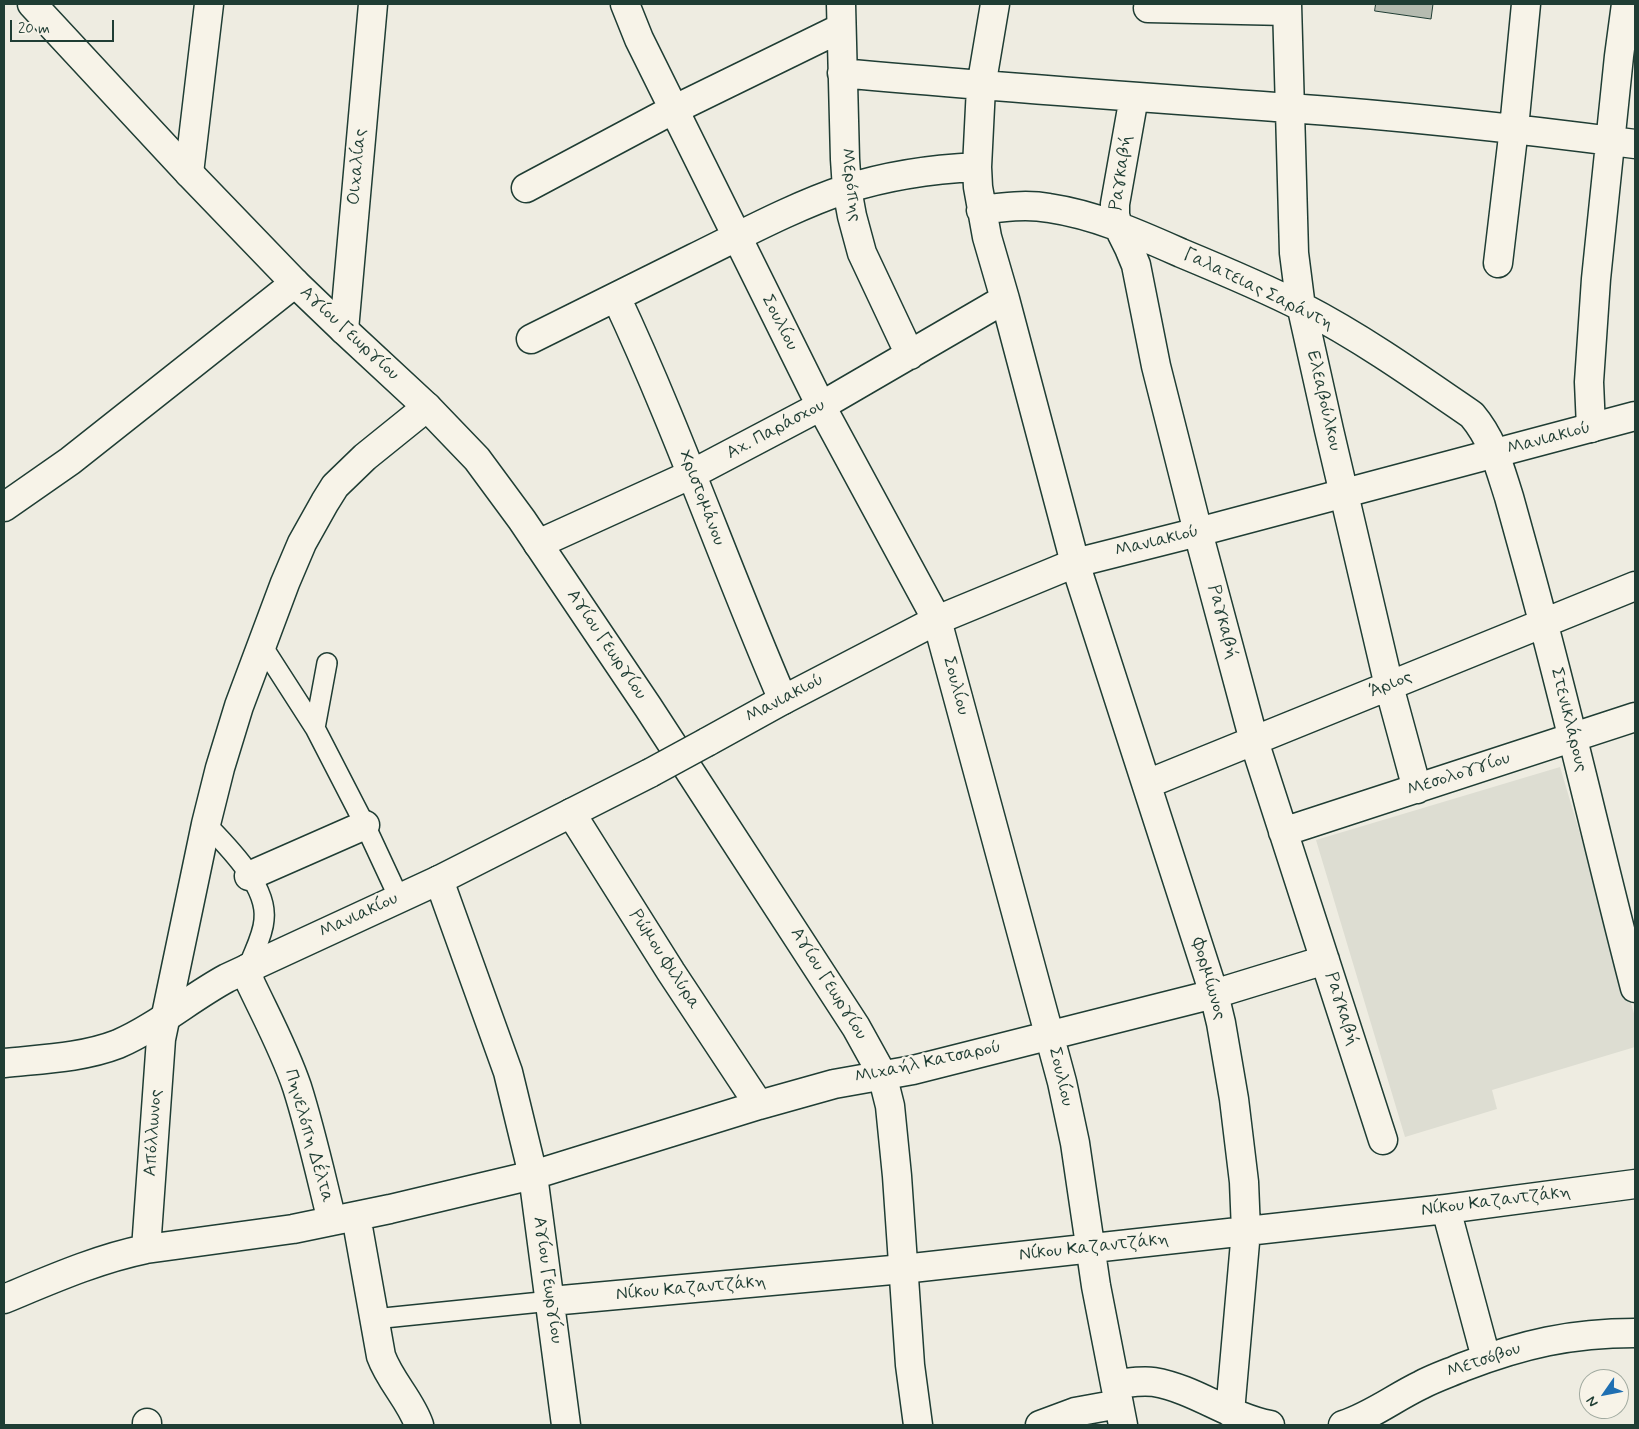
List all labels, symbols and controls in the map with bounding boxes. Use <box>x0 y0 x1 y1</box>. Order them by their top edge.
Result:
scale bar <box>12 10 116 42</box>
text: 20 m <box>18 19 50 39</box>
street label: Οιχαλίας <box>344 128 372 206</box>
street label: Ραγκαβή <box>1106 134 1138 212</box>
street label: Μερόπης <box>835 147 865 223</box>
street label: Γαλατειας Σαράντη <box>1179 244 1337 336</box>
street label: Αγίου Γεωργίου <box>295 282 403 386</box>
street label: Σουλίου <box>756 292 802 354</box>
street label: Ελεαβούλκου <box>1301 349 1345 453</box>
street label: Αχ. Παράσχου <box>723 395 829 465</box>
street label: Μανιακιού <box>1505 418 1593 460</box>
street label: Χριστομάνου <box>673 447 729 549</box>
street label: Μανιακιού <box>1113 521 1201 563</box>
street label: Ραγκαβή <box>1202 583 1242 661</box>
street label: Αγίου Γεωργίου <box>561 586 651 704</box>
street label: Σουλίου <box>937 654 973 718</box>
street label: Στενικλάρους <box>1545 666 1591 774</box>
street label: Άριος <box>1367 667 1415 703</box>
street label: Μανιακιού <box>742 669 828 729</box>
street label: Μεσολογγίου <box>1405 748 1513 802</box>
street label: Μανιακίου <box>316 888 402 944</box>
street label: Ρώμου Φιλύρα <box>624 906 704 1014</box>
street label: Αγίου Γεωργίου <box>785 924 871 1044</box>
street label: Φορμίωνος <box>1186 935 1230 1023</box>
street label: Ραγκαβή <box>1319 970 1363 1048</box>
street label: Μιχαήλ Κατσαρού <box>853 1037 1003 1089</box>
street label: Σουλίου <box>1043 1046 1077 1108</box>
street label: Πηνελόπη Δέλτα <box>279 1067 337 1205</box>
street label: Απόλλωνος <box>140 1089 168 1177</box>
street label: Νίκου Καζαντζάκη <box>1420 1182 1572 1222</box>
street label: Αγίου Γεωργίου <box>527 1215 567 1345</box>
street label: Νίκου Καζαντζάκη <box>1018 1229 1170 1267</box>
street label: Νίκου Καζαντζάκη <box>615 1272 767 1306</box>
street label: Μετσόβου <box>1444 1338 1524 1384</box>
north arrow <box>1579 1369 1629 1419</box>
text: N <box>1582 1393 1602 1410</box>

